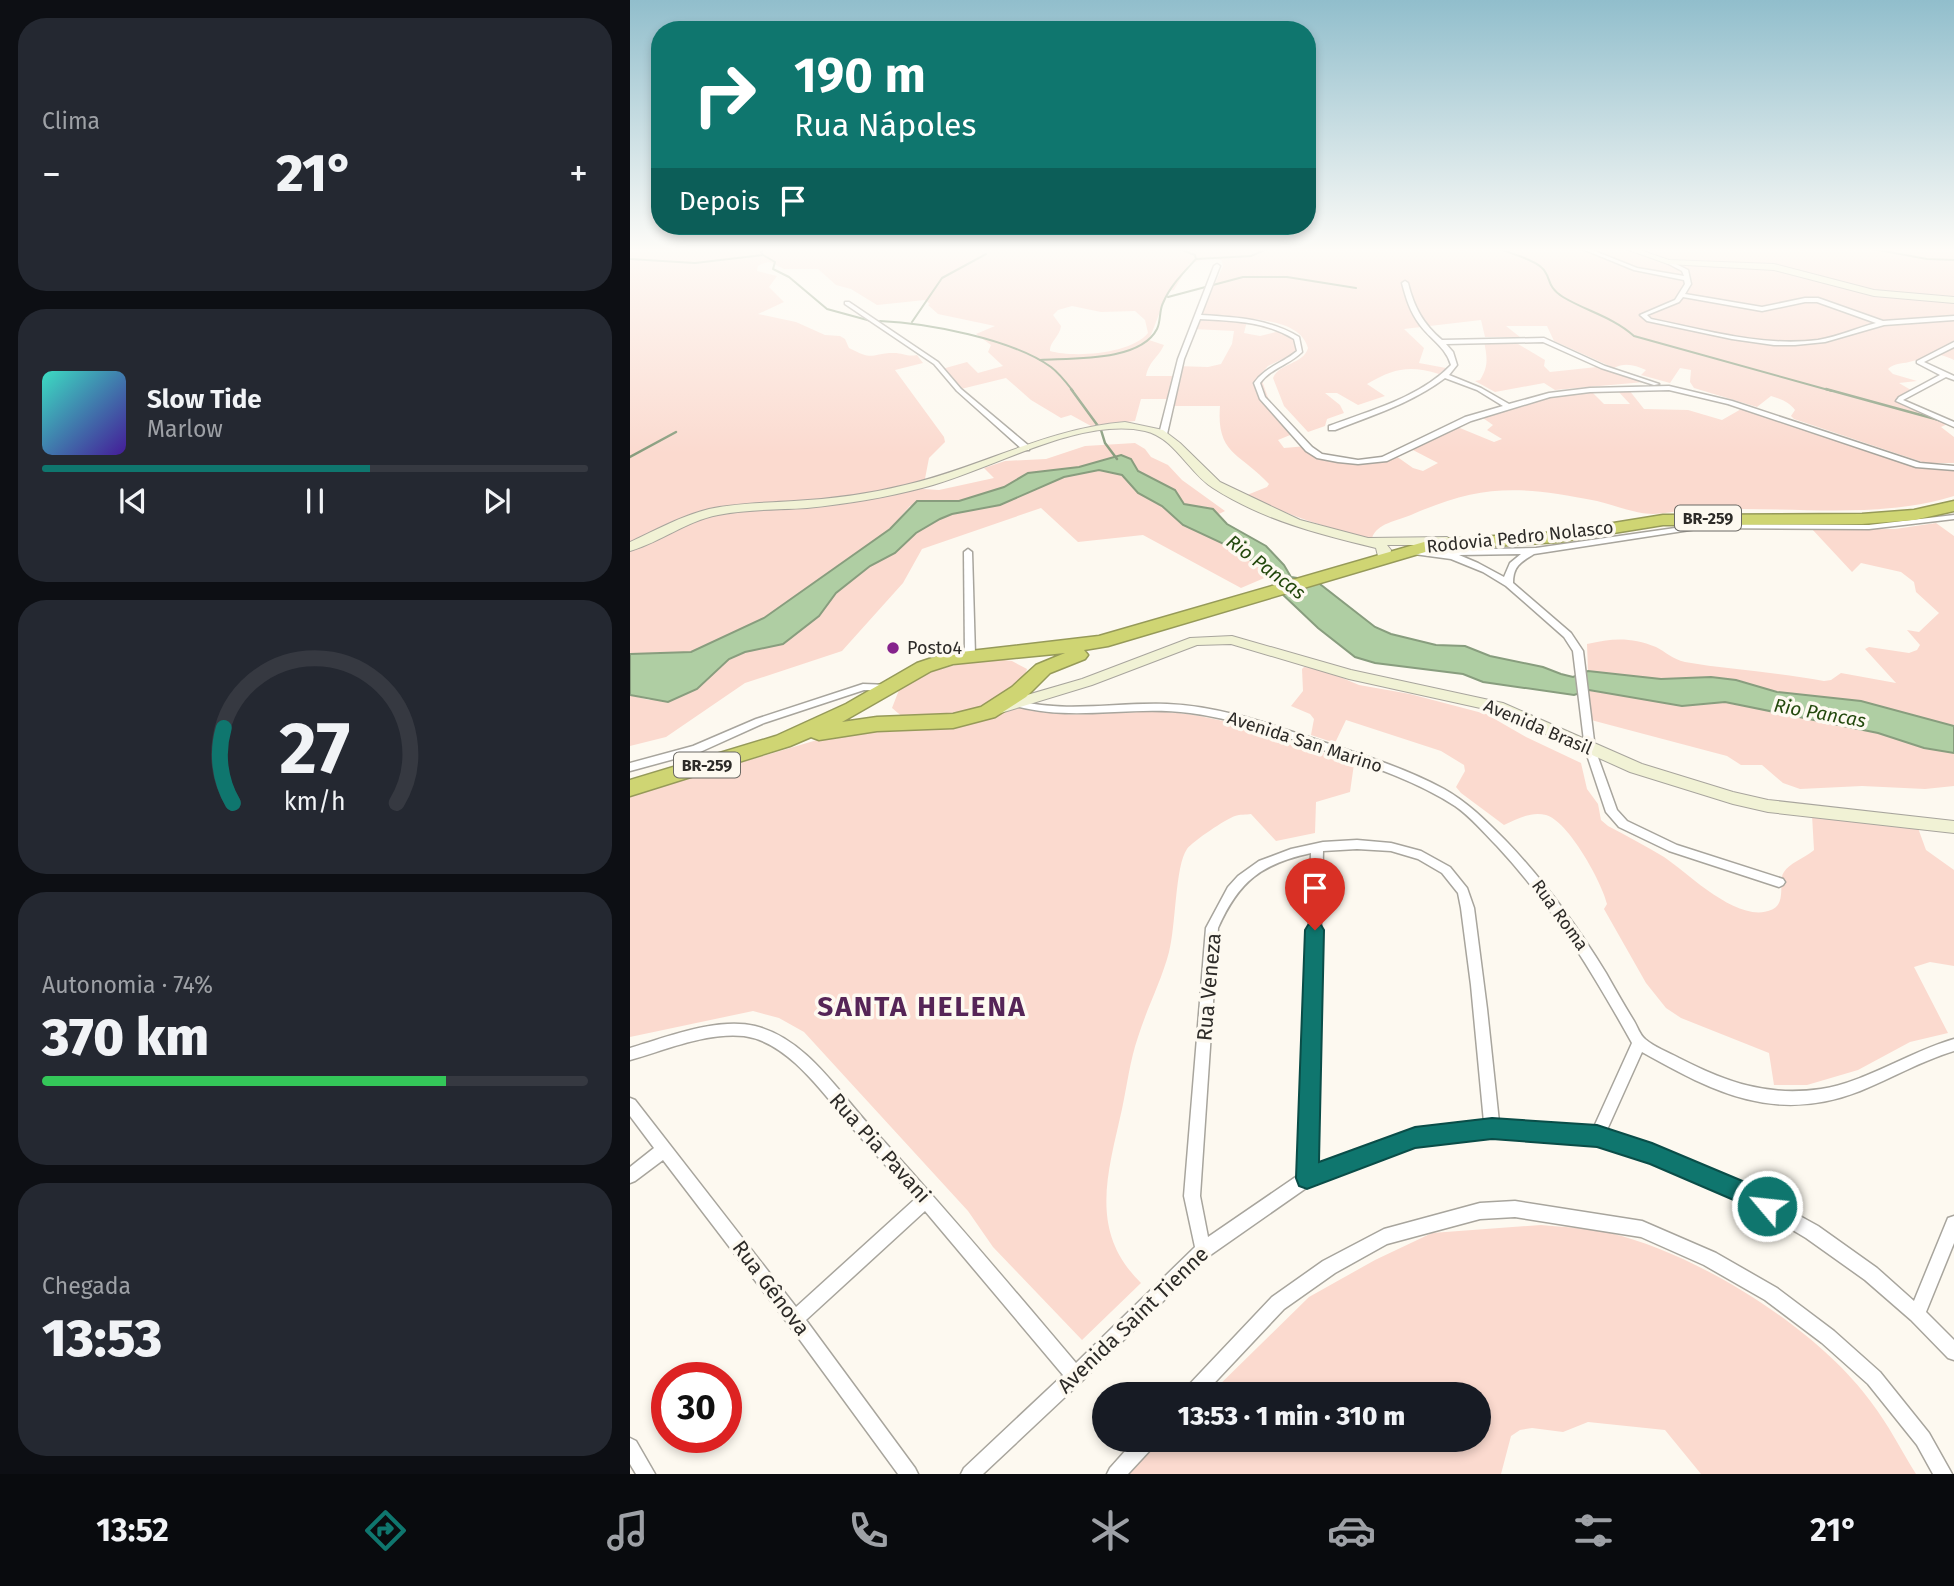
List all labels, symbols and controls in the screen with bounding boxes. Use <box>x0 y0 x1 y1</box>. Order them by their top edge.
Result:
text: 190 m <box>794 46 926 105</box>
icon: right <box>679 49 770 140</box>
text: Rua Nápoles <box>794 106 976 144</box>
text: Clima <box>42 107 100 135</box>
text: 21° <box>276 142 354 205</box>
text: − <box>42 151 61 197</box>
text: + <box>569 151 588 197</box>
icon: arrive <box>774 182 812 220</box>
text: Depois <box>679 186 760 217</box>
text: Slow Tide <box>147 384 262 415</box>
text: Marlow <box>147 415 223 443</box>
icon: previous <box>114 482 152 520</box>
icon: pause <box>296 482 334 520</box>
icon: next <box>478 482 516 520</box>
road number: BR-259 <box>1675 505 1741 530</box>
street label: Rodovia Pedro Nolasco <box>1425 516 1615 558</box>
water label: Rio Pancas <box>1222 530 1310 604</box>
place label: Posto4 <box>907 637 963 659</box>
marker: Posto4 <box>885 640 901 656</box>
street label: Avenida Brasil <box>1481 694 1595 760</box>
water label: Rio Pancas <box>1772 694 1868 732</box>
text: 27 <box>280 705 350 792</box>
street label: Avenida San Marino <box>1225 707 1385 777</box>
road number: BR-259 <box>674 752 740 778</box>
text: km/h <box>284 787 346 817</box>
pin <box>1285 858 1345 930</box>
icon: arrive <box>1296 869 1334 907</box>
street label: Rua Roma <box>1527 875 1593 955</box>
street label: Rua Veneza <box>1191 932 1227 1042</box>
text: Autonomia · 74% <box>42 971 213 999</box>
district label: SANTA HELENA <box>817 990 1027 1023</box>
text: 370 km <box>42 1006 209 1069</box>
street label: Rua Pia Pavani <box>824 1088 936 1208</box>
position arrow <box>1730 1169 1804 1243</box>
street label: Rua Gênova <box>727 1235 815 1341</box>
street label: Avenida Saint Tienne <box>1052 1241 1214 1399</box>
text: Chegada <box>42 1272 131 1300</box>
text: 13:53 <box>42 1307 162 1370</box>
speed limit sign: 30 <box>651 1362 742 1453</box>
text: 13:53 · 1 min · 310 m <box>1178 1401 1405 1432</box>
icon: directions <box>361 1506 410 1555</box>
icon: music <box>603 1506 652 1555</box>
icon: phone <box>844 1506 893 1555</box>
icon: climate <box>1086 1506 1135 1555</box>
icon: car <box>1327 1506 1376 1555</box>
icon: filters <box>1569 1506 1618 1555</box>
text: 13:52 <box>96 1511 169 1549</box>
text: 21° <box>1810 1511 1858 1549</box>

